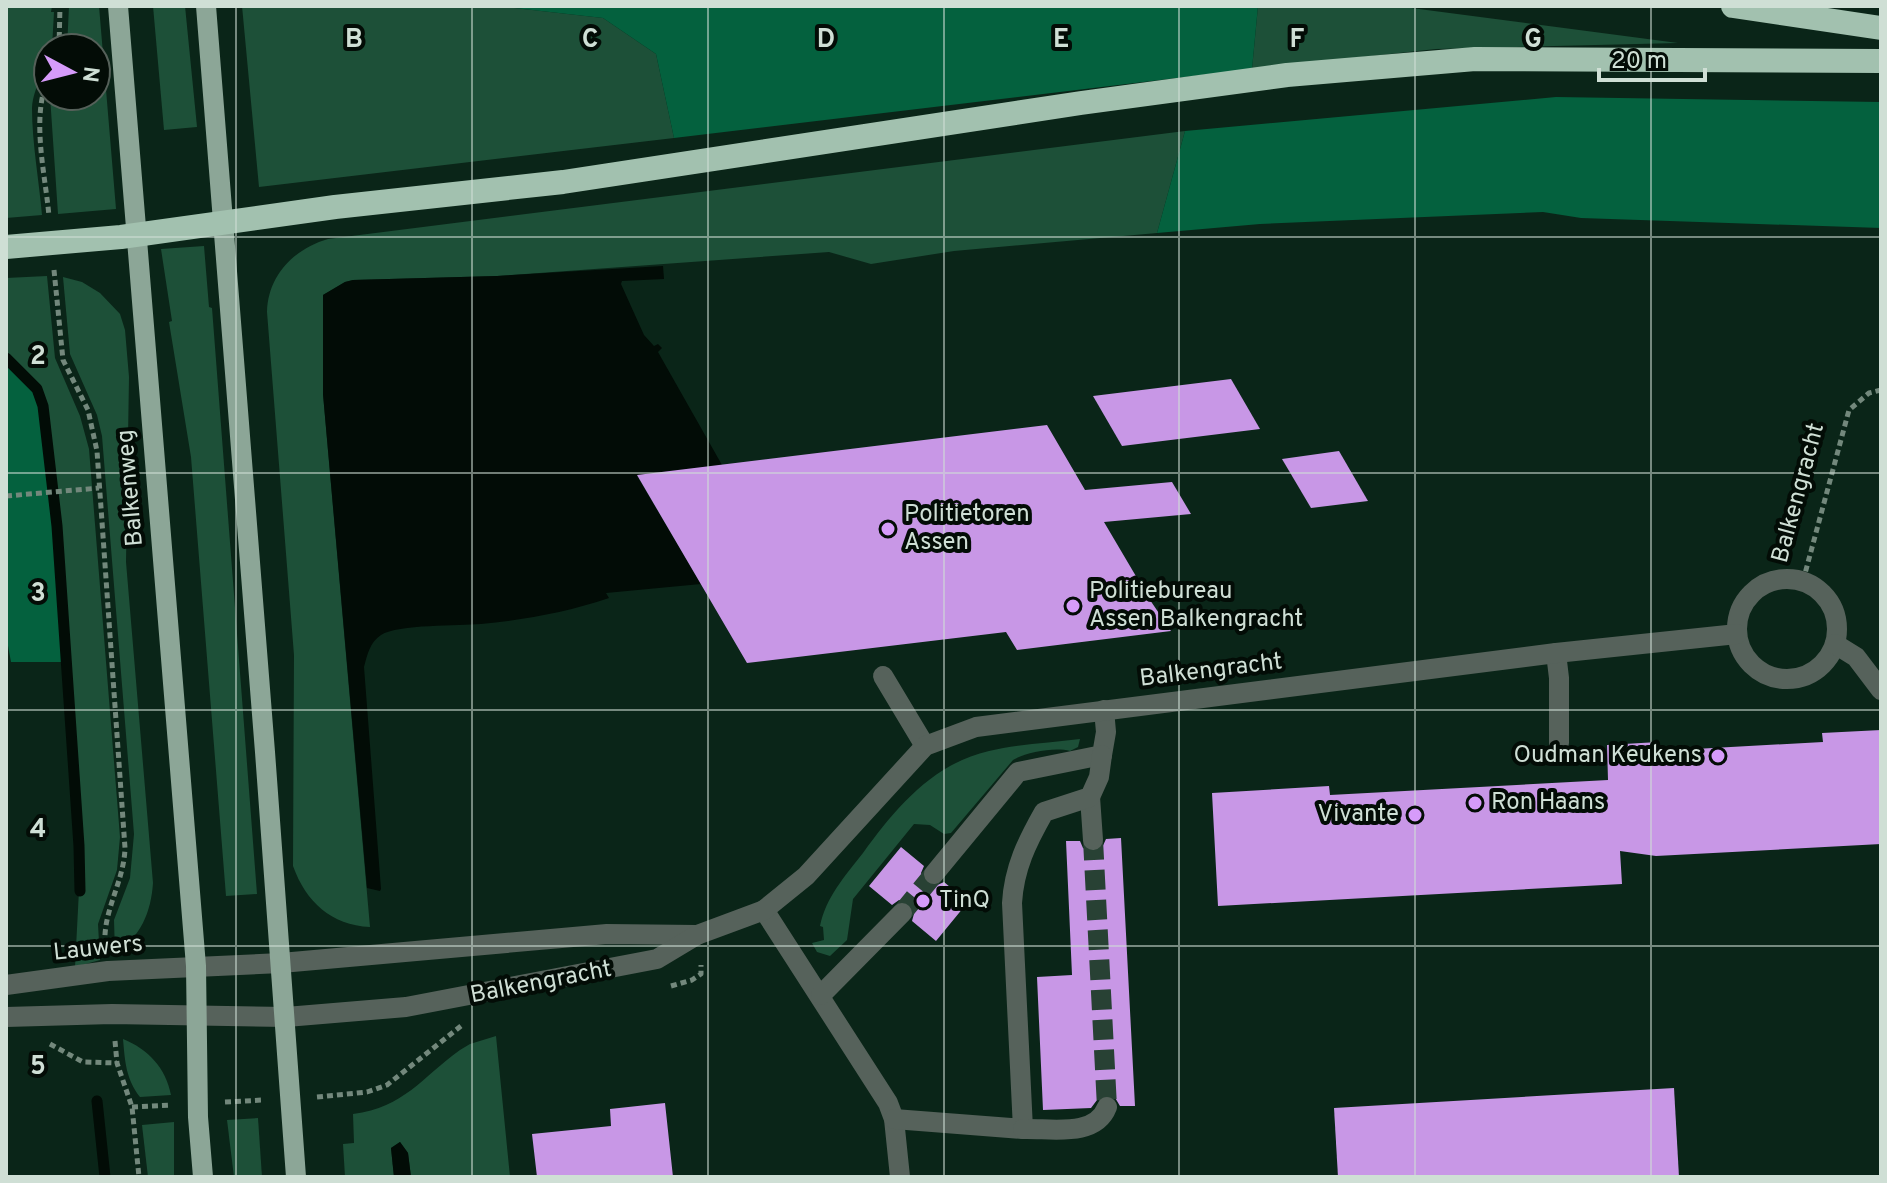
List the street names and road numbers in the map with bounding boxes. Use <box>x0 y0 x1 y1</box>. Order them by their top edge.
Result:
street label: Balkengracht <box>1766 420 1832 566</box>
street label: Balkenweg <box>111 428 151 548</box>
street label: Balkengracht <box>1138 647 1284 695</box>
street label: Lauwers <box>52 929 144 969</box>
street label: Balkengracht <box>468 955 614 1011</box>

